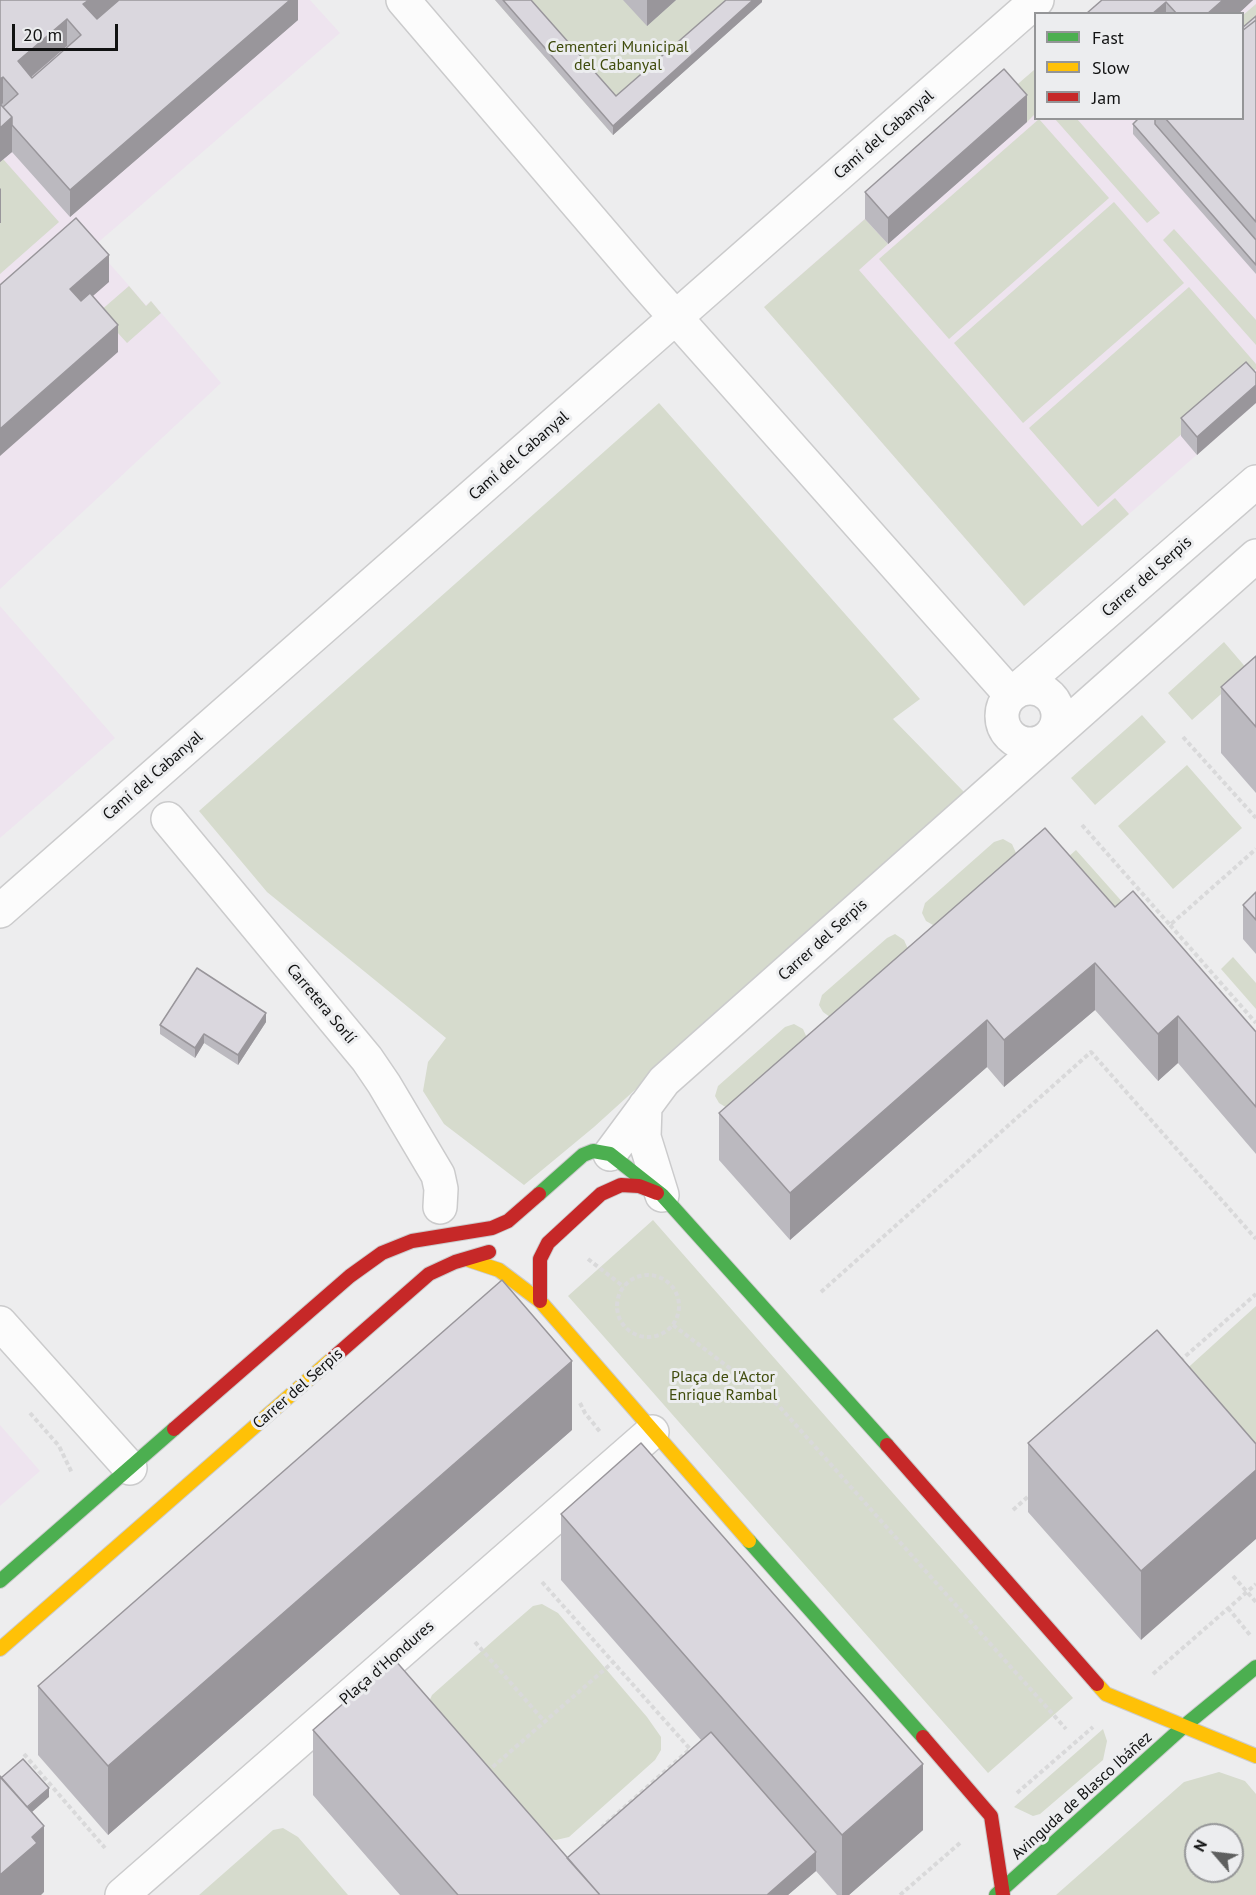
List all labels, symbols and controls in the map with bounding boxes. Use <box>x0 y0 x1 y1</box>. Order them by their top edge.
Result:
scale bar <box>15 12 122 50</box>
legend <box>1034 12 1244 120</box>
text: 20 m <box>23 23 62 46</box>
text: Fast <box>1092 26 1124 49</box>
park label: Cementeri Municipal del Cabanyal <box>547 37 689 75</box>
text: Slow <box>1092 56 1130 79</box>
street label: Camí del Cabanyal <box>830 86 938 184</box>
text: Jam <box>1092 86 1121 109</box>
street label: Camí del Cabanyal <box>465 407 573 505</box>
street label: Carrer del Serpis <box>1098 533 1196 621</box>
street label: Camí del Cabanyal <box>99 727 207 825</box>
street label: Carrer del Serpis <box>775 895 871 985</box>
street label: Carretera Sorlí <box>282 960 360 1048</box>
street label: Carrer del Serpis <box>249 1345 347 1433</box>
park label: Plaça de l'Actor Enrique Rambal <box>669 1367 777 1405</box>
street label: Plaça d'Hondures <box>336 1617 438 1709</box>
street label: Avinguda de Blasco Ibáñez <box>1008 1728 1156 1864</box>
north arrow <box>1184 1823 1244 1883</box>
text: N <box>1189 1836 1211 1855</box>

